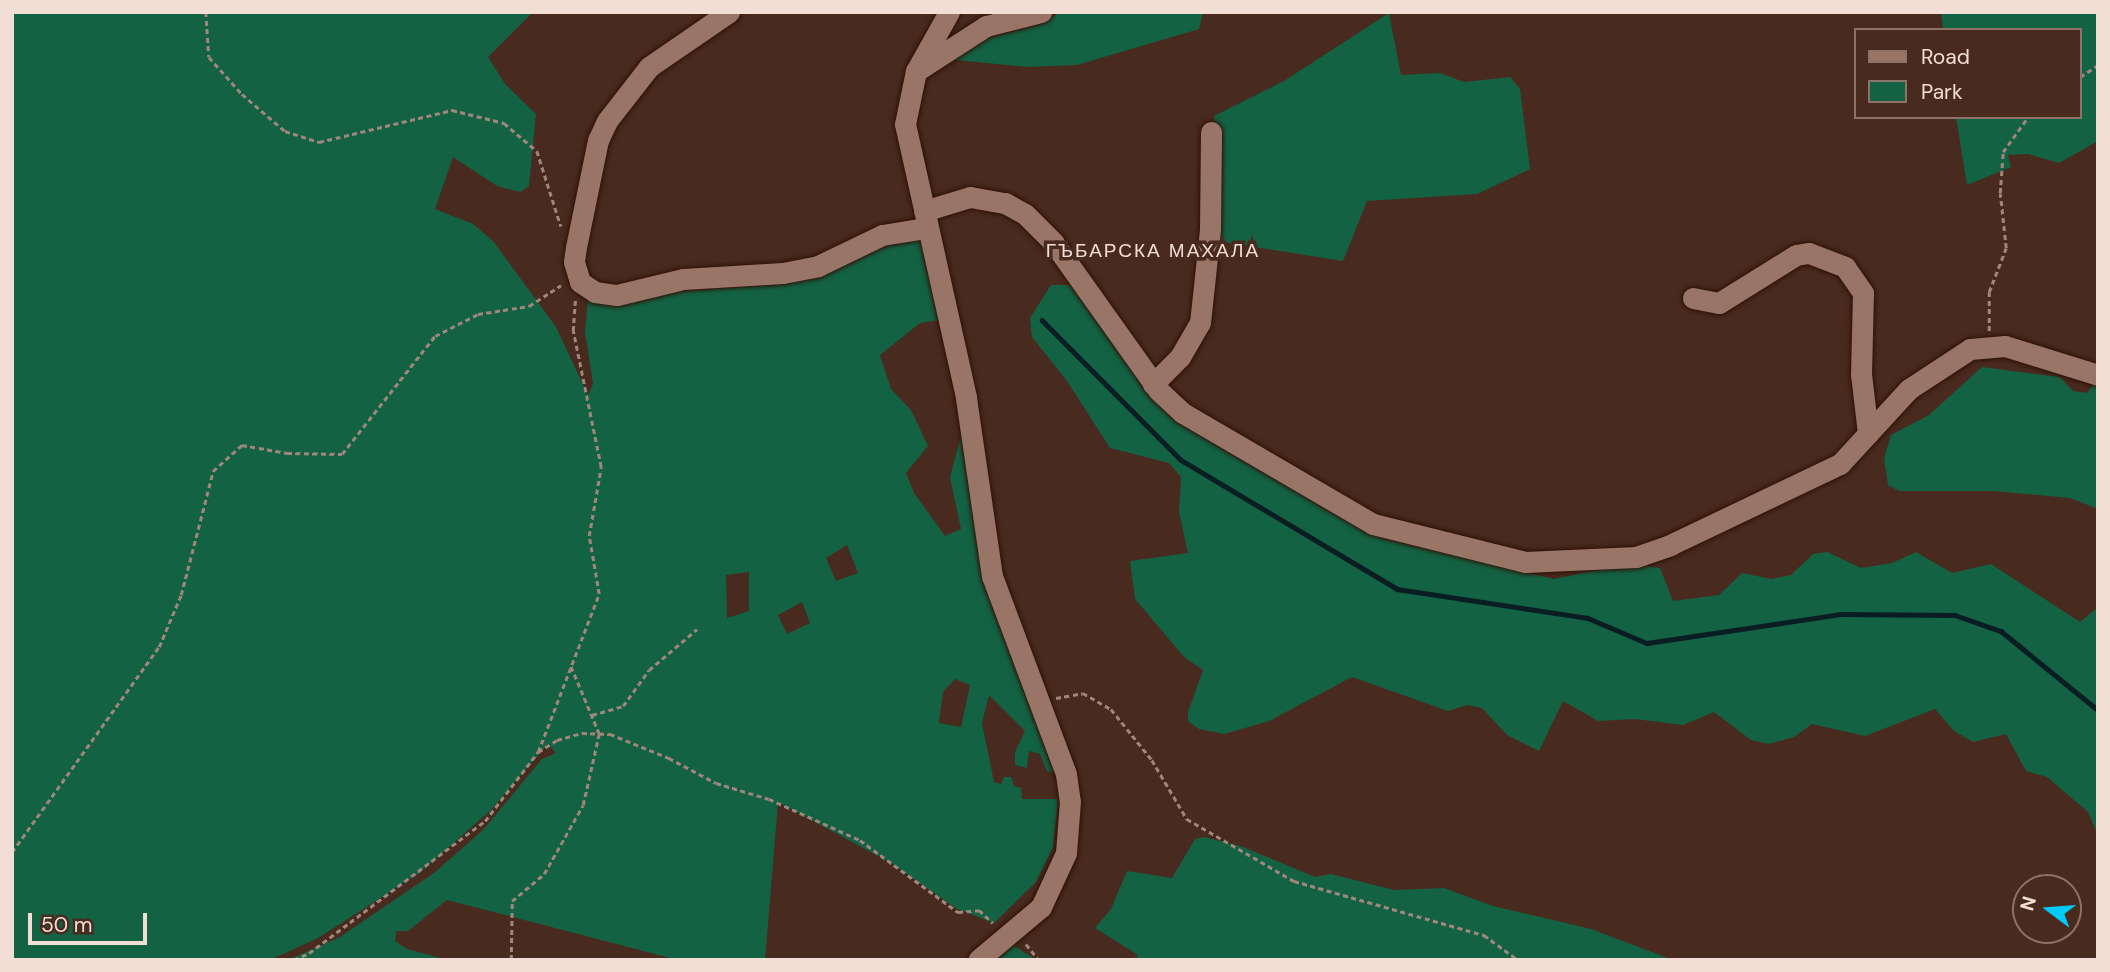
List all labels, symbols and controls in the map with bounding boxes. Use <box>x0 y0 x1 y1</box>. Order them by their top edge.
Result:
legend <box>1854 28 2082 119</box>
text: Road <box>1921 43 1970 71</box>
text: Park <box>1921 78 1962 106</box>
district label: ГЪБАРСКА МАХАЛА <box>1048 240 1258 262</box>
north arrow <box>2012 874 2082 944</box>
text: N <box>2014 894 2042 914</box>
scale bar <box>32 898 150 942</box>
text: 50 m <box>41 911 92 939</box>

